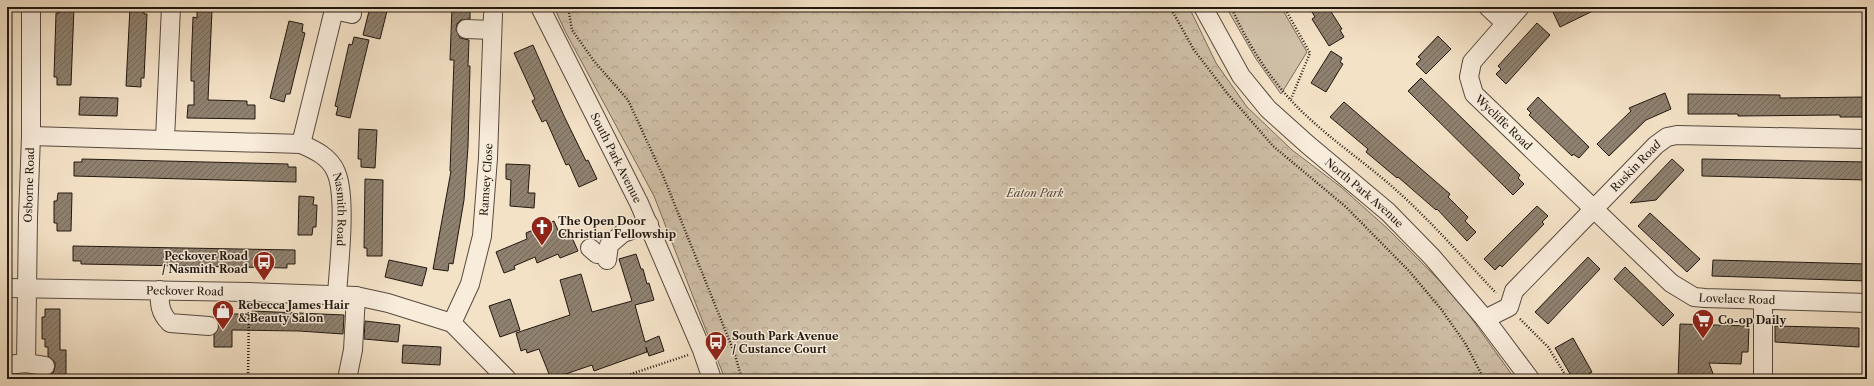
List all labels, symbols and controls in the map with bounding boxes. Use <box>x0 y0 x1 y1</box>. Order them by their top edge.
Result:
street label: Wycliffe Road <box>1471 91 1535 153</box>
street label: South Park Avenue <box>588 110 645 205</box>
street label: Ruskin Road <box>1607 137 1664 195</box>
street label: Ramsey Close <box>477 143 496 217</box>
street label: Osborne Road <box>21 147 37 223</box>
street label: North Park Avenue <box>1322 155 1406 231</box>
street label: Nasmith Road <box>330 171 349 247</box>
park label: Eaton Park <box>1005 186 1064 200</box>
church icon: The Open Door Christian Fellowship <box>529 214 555 247</box>
place label: The Open Door Christian Fellowship <box>558 214 676 241</box>
place label: Peckover Road / Nasmith Road <box>162 249 249 276</box>
bus stop icon: Peckover Road / Nasmith Road <box>251 249 277 282</box>
street label: Peckover Road <box>146 283 224 299</box>
street label: Lovelace Road <box>1698 290 1776 307</box>
shop icon: Rebecca James Hair & Beauty Salon <box>210 298 236 331</box>
place label: Rebecca James Hair & Beauty Salon <box>238 298 350 325</box>
supermarket icon: Co-op Daily <box>1690 307 1716 340</box>
place label: Co-op Daily <box>1718 313 1786 327</box>
bus stop icon: South Park Avenue / Custance Court <box>703 329 729 362</box>
place label: South Park Avenue / Custance Court <box>732 329 839 356</box>

